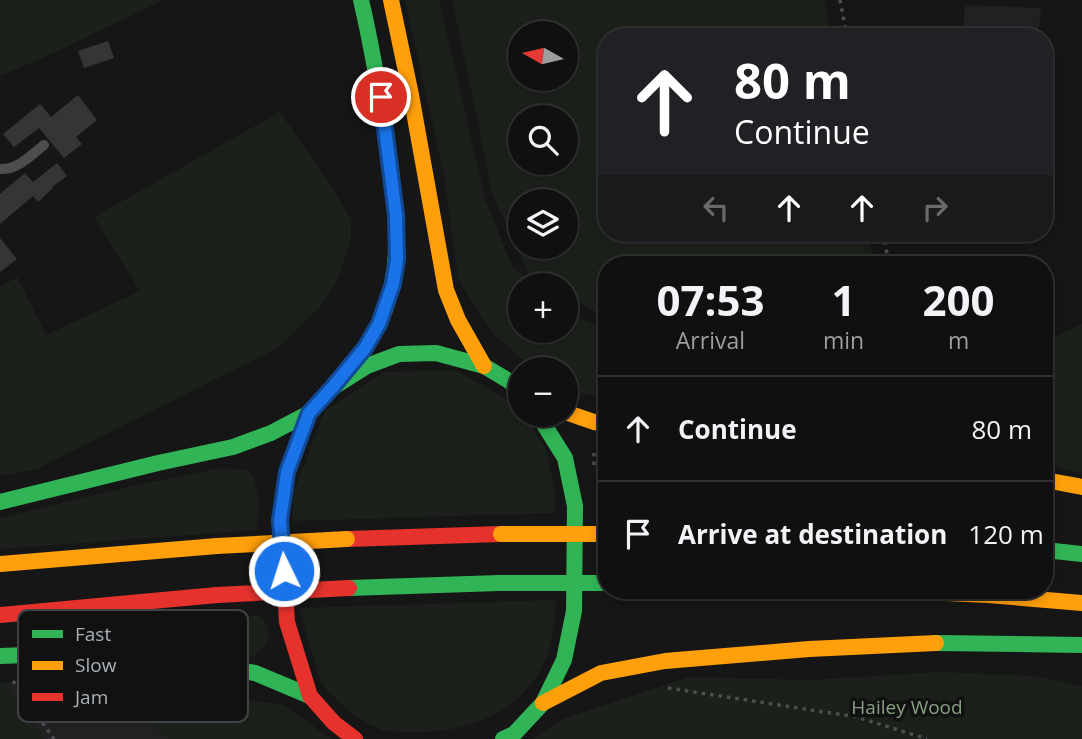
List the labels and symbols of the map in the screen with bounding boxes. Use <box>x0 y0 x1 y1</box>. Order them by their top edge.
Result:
north arrow <box>508 21 578 91</box>
pin <box>351 67 411 127</box>
position arrow <box>247 534 321 608</box>
legend <box>18 610 248 722</box>
text: Fast <box>75 621 111 647</box>
text: Slow <box>75 652 117 678</box>
text: Jam <box>73 684 108 710</box>
park label: Hailey Wood <box>851 694 963 720</box>

